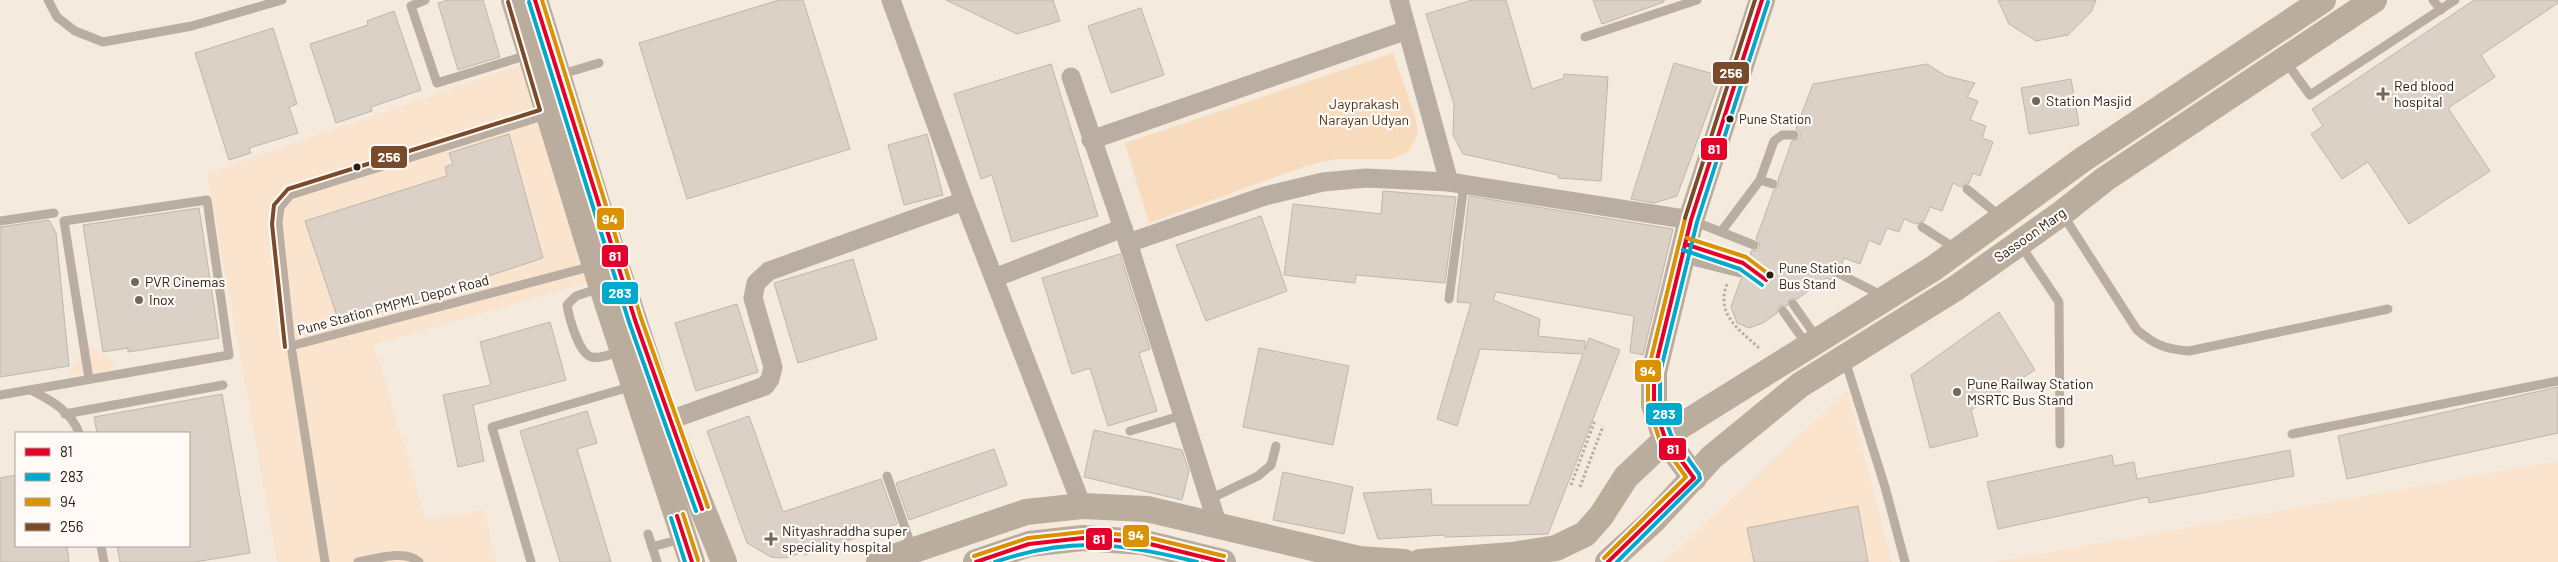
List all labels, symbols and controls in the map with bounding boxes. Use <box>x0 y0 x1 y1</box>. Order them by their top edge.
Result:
line badge: 256 <box>1712 61 1750 85</box>
text: 256 <box>1720 64 1743 81</box>
place label: Red blood hospital <box>2394 77 2454 110</box>
marker: Red blood hospital <box>2376 87 2390 101</box>
place label: Station Masjid <box>2046 92 2132 109</box>
park label: Jayprakash Narayan Udyan <box>1319 95 1409 128</box>
marker: Station Masjid <box>2030 95 2042 107</box>
place label: Pune Station <box>1739 111 1811 127</box>
marker: Pune Station <box>1725 114 1735 124</box>
line badge: 81 <box>1700 137 1728 161</box>
text: 81 <box>1708 140 1720 157</box>
line badge: 256 <box>370 145 408 169</box>
text: 256 <box>378 148 401 165</box>
unlabelled marker <box>352 162 362 172</box>
street label: Sassoon Marg <box>1991 204 2069 266</box>
line badge: 94 <box>596 207 625 231</box>
text: 94 <box>602 210 618 227</box>
line badge: 81 <box>601 244 629 268</box>
text: 81 <box>609 247 621 264</box>
place label: Pune Station Bus Stand <box>1779 260 1851 292</box>
marker: Pune Station Bus Stand <box>1765 270 1775 280</box>
street label: Pune Station PMPML Depot Road <box>295 271 491 338</box>
place label: PVR Cinemas <box>145 273 225 290</box>
marker: PVR Cinemas <box>129 276 141 288</box>
line badge: 283 <box>601 281 639 305</box>
text: 283 <box>609 284 631 301</box>
place label: Inox <box>149 291 175 308</box>
marker: Inox <box>133 294 145 306</box>
line badge: 94 <box>1634 359 1662 383</box>
text: 94 <box>1640 362 1656 379</box>
place label: Pune Railway Station MSRTC Bus Stand <box>1967 375 2094 408</box>
marker: Pune Railway Station MSRTC Bus Stand <box>1951 386 1963 398</box>
line badge: 283 <box>1645 402 1683 426</box>
text: 283 <box>1653 405 1675 422</box>
legend <box>15 432 190 547</box>
line badge: 81 <box>1658 437 1687 461</box>
text: 81 <box>1667 440 1679 457</box>
text: 81 <box>60 442 73 460</box>
text: 283 <box>60 467 84 485</box>
text: 94 <box>60 492 76 510</box>
text: 256 <box>60 517 83 535</box>
place label: Nityashraddha super speciality hospital <box>782 522 907 555</box>
line badge: 94 <box>1122 524 1150 548</box>
text: 94 <box>1128 526 1144 543</box>
line badge: 81 <box>1085 527 1113 551</box>
text: 81 <box>1093 530 1105 547</box>
marker: Nityashraddha super speciality hospital <box>764 532 778 546</box>

